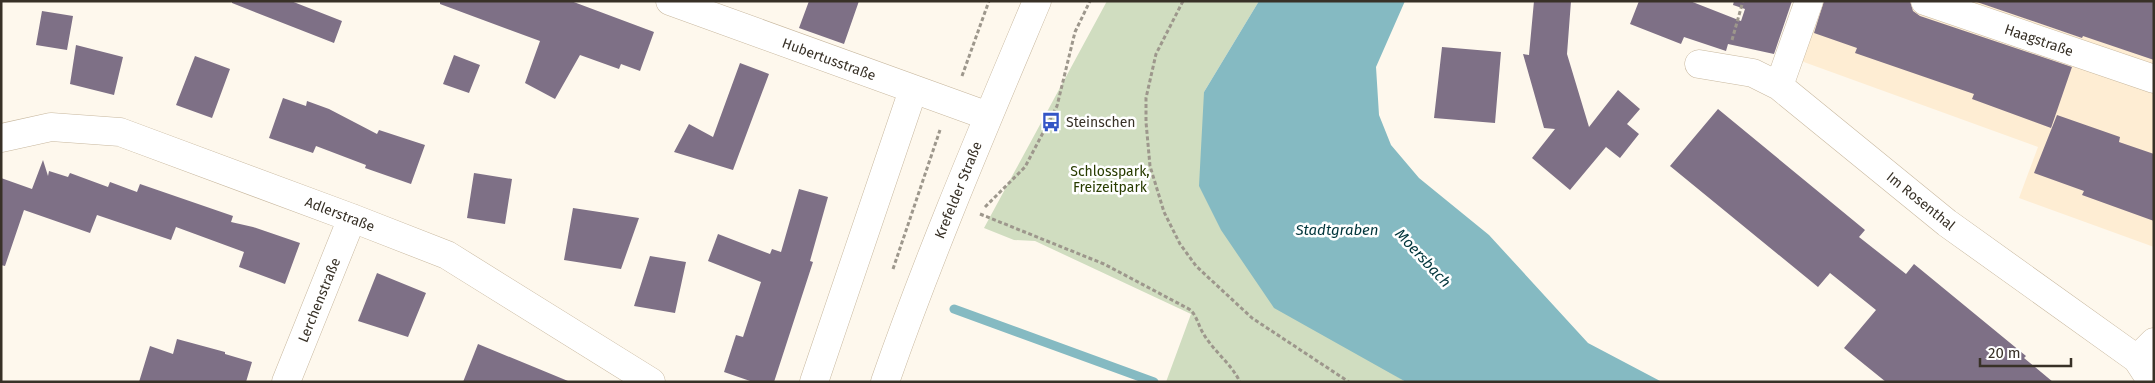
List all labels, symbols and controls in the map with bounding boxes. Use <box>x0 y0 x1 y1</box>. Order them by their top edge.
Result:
street label: Haagstraße <box>2002 21 2076 60</box>
street label: Hubertusstraße <box>780 35 878 84</box>
bus stop icon: Steinschen <box>1040 111 1062 133</box>
place label: Steinschen <box>1066 114 1136 131</box>
street label: Krefelder Straße <box>931 139 986 241</box>
park label: Schlosspark, Freizeitpark <box>1070 163 1150 196</box>
street label: Im Rosenthal <box>1883 169 1958 234</box>
street label: Adlerstraße <box>303 193 377 236</box>
water label: Stadtgraben <box>1294 221 1379 239</box>
water label: Moersbach <box>1391 225 1455 291</box>
street label: Lerchenstraße <box>295 255 344 345</box>
scale bar <box>1980 336 2071 368</box>
text: 20 m <box>1988 344 2021 362</box>

